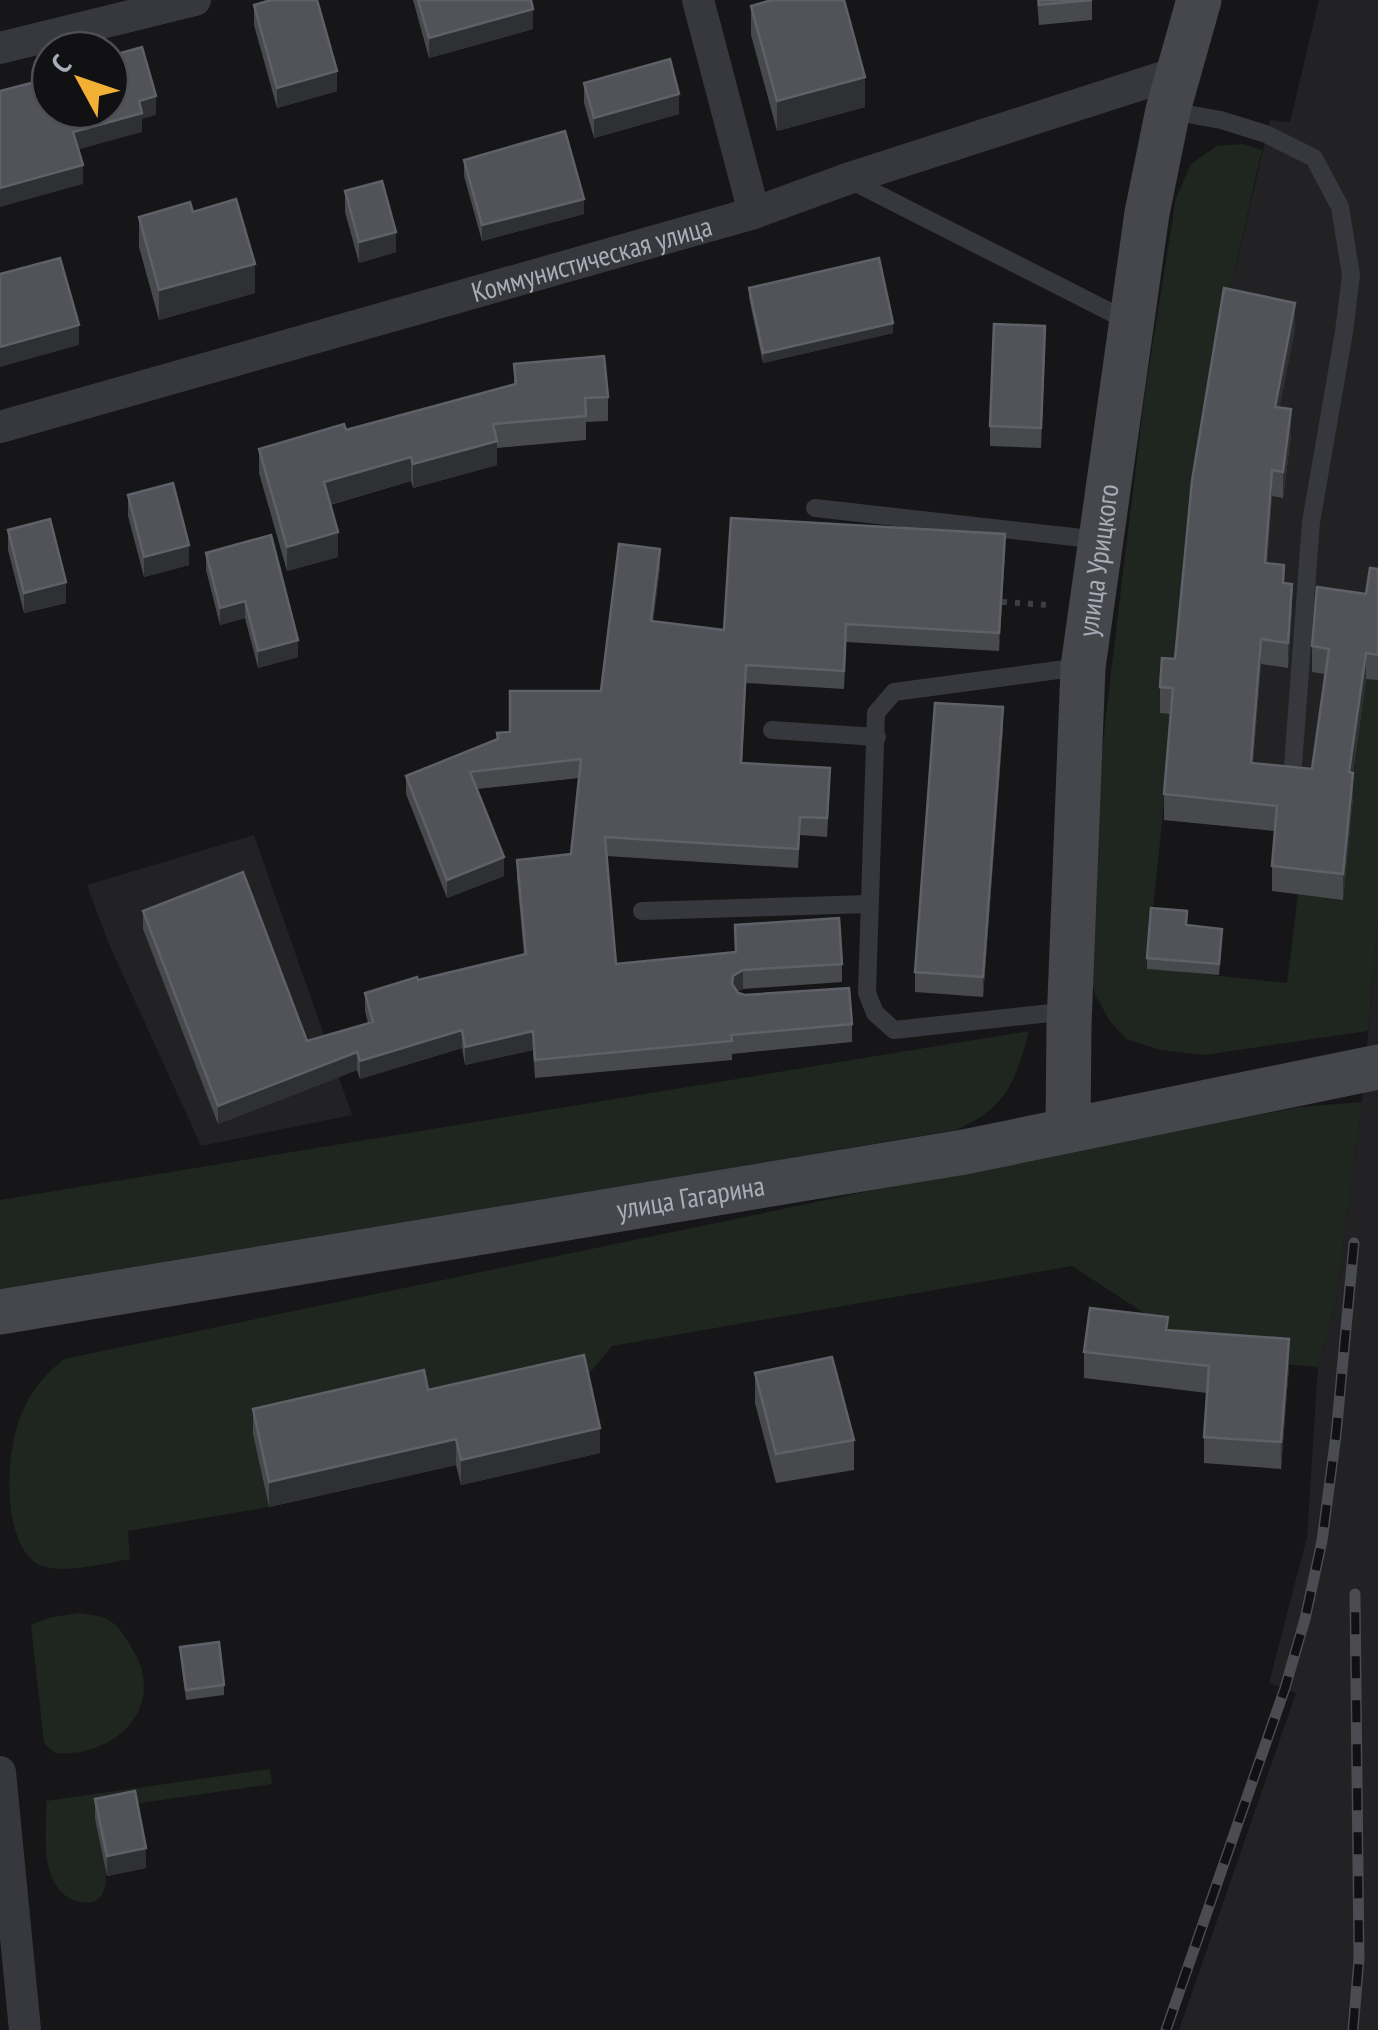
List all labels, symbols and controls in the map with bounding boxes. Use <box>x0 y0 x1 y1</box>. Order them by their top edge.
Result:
north arrow <box>30 30 130 130</box>
text: С <box>42 47 79 80</box>
street label: Коммунистическая улица <box>467 207 716 310</box>
street label: улица Урицкого <box>1068 482 1127 639</box>
street label: улица Гагарина <box>614 1166 767 1227</box>

